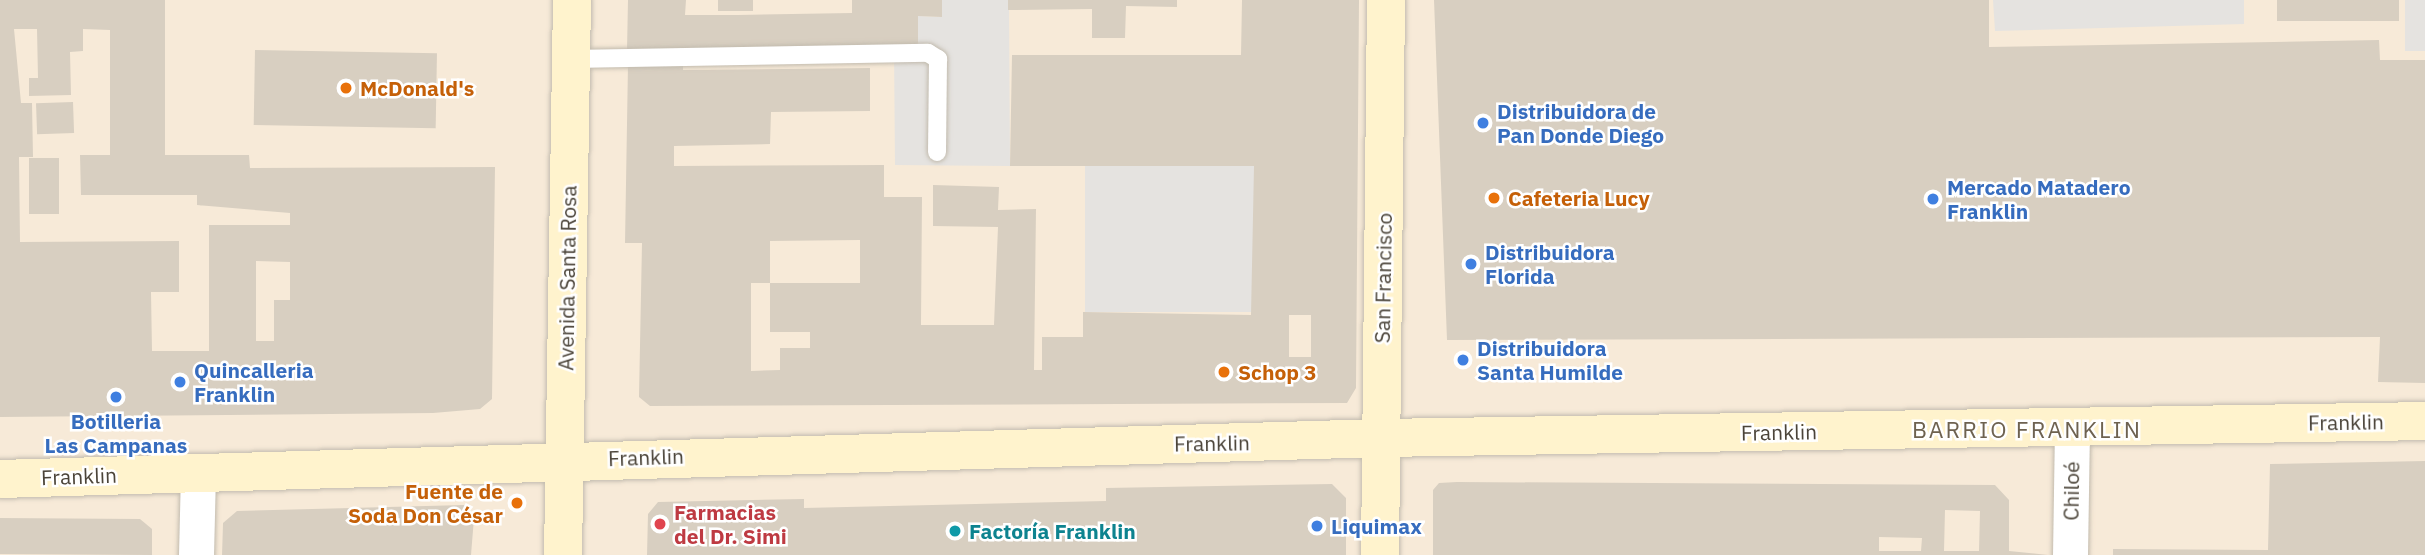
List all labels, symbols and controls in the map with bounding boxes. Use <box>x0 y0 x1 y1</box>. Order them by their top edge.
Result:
place label: McDonald's <box>360 75 474 101</box>
marker: McDonald's <box>338 80 354 96</box>
place label: Distribuidora de Pan Donde Diego <box>1497 98 1664 148</box>
marker: Distribuidora de Pan Donde Diego <box>1475 115 1491 131</box>
place label: Mercado Matadero Franklin <box>1947 174 2131 224</box>
street label: Avenida Santa Rosa <box>553 185 581 371</box>
place label: Cafeteria Lucy <box>1508 185 1650 211</box>
marker: Cafeteria Lucy <box>1486 190 1502 206</box>
marker: Mercado Matadero Franklin <box>1925 191 1941 207</box>
street label: San Francisco <box>1369 212 1397 344</box>
place label: Distribuidora Florida <box>1485 239 1615 289</box>
marker: Distribuidora Florida <box>1463 256 1479 272</box>
place label: Distribuidora Santa Humilde <box>1477 335 1623 385</box>
marker: Distribuidora Santa Humilde <box>1455 352 1471 368</box>
place label: Quincalleria Franklin <box>194 357 314 407</box>
place label: Schop 3 <box>1238 359 1317 385</box>
marker: Schop 3 <box>1216 364 1232 380</box>
marker: Quincalleria Franklin <box>172 374 188 390</box>
marker: Botilleria Las Campanas <box>108 389 124 405</box>
place label: Botilleria Las Campanas <box>45 408 187 458</box>
street label: Franklin <box>2308 409 2384 435</box>
district label: BARRIO FRANKLIN <box>1914 415 2140 443</box>
street label: Franklin <box>1741 419 1817 445</box>
street label: Franklin <box>1174 430 1250 456</box>
street label: Franklin <box>608 443 684 471</box>
street label: Chiloé <box>2058 461 2084 521</box>
street label: Franklin <box>41 462 117 490</box>
place label: Fuente de Soda Don César <box>348 478 503 528</box>
marker: Fuente de Soda Don César <box>509 495 525 511</box>
place label: Farmacias del Dr. Simi <box>674 499 787 549</box>
place label: Liquimax <box>1331 513 1422 539</box>
marker: Farmacias del Dr. Simi <box>652 516 668 532</box>
place label: Factoría Franklin <box>969 518 1136 544</box>
marker: Liquimax <box>1309 518 1325 534</box>
marker: Factoría Franklin <box>947 523 963 539</box>

